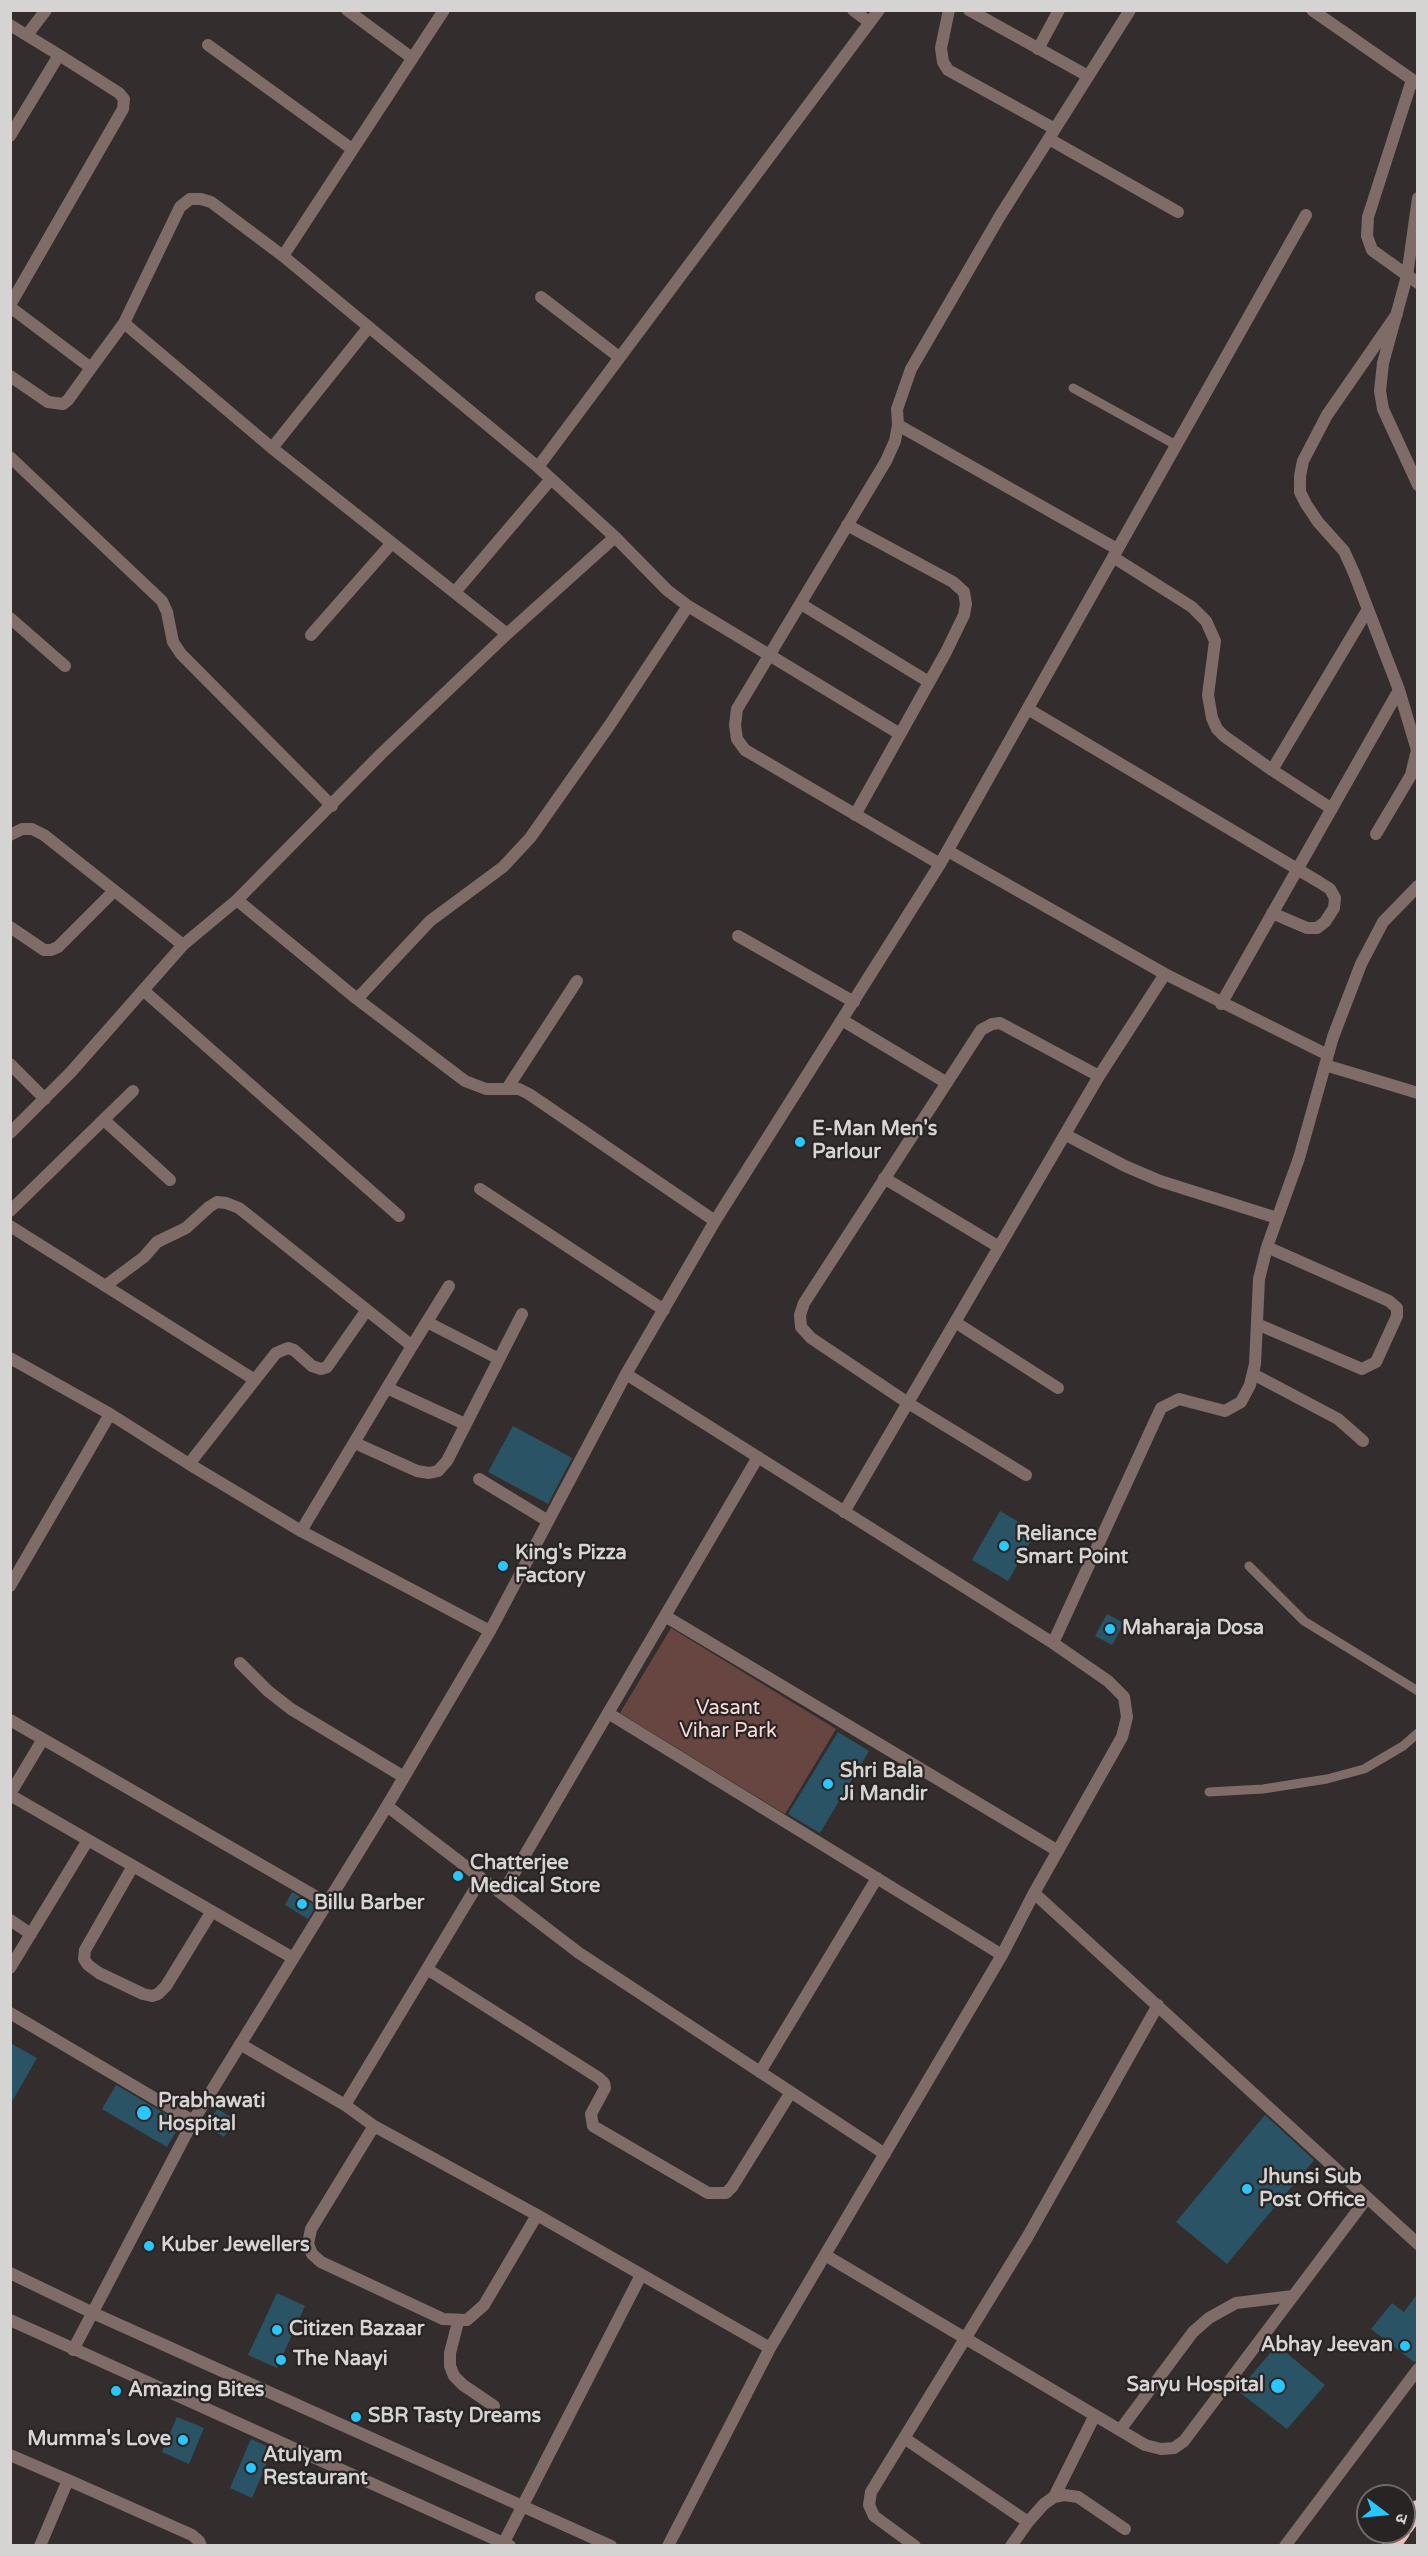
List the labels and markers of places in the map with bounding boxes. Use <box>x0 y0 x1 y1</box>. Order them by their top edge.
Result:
place label: E-Man Men's Parlour <box>812 1118 937 1165</box>
marker: E-Man Men's Parlour <box>793 1135 807 1149</box>
place label: Reliance Smart Point <box>1016 1523 1128 1570</box>
marker: Reliance Smart Point <box>997 1539 1011 1553</box>
place label: King's Pizza Factory <box>515 1542 627 1589</box>
marker: King's Pizza Factory <box>496 1559 510 1573</box>
place label: Maharaja Dosa <box>1122 1617 1264 1641</box>
marker: Maharaja Dosa <box>1103 1622 1117 1636</box>
place label: Shri Bala Ji Mandir <box>840 1760 927 1807</box>
marker: Shri Bala Ji Mandir <box>821 1777 835 1791</box>
place label: Chatterjee Medical Store <box>470 1852 600 1899</box>
marker: Chatterjee Medical Store <box>451 1869 465 1883</box>
place label: Billu Barber <box>314 1892 424 1916</box>
marker: Billu Barber <box>295 1897 309 1911</box>
place label: Prabhawati Hospital <box>158 2090 265 2137</box>
marker: Prabhawati Hospital <box>135 2104 153 2122</box>
place label: Jhunsi Sub Post Office <box>1259 2166 1365 2213</box>
marker: Jhunsi Sub Post Office <box>1240 2182 1254 2196</box>
place label: Kuber Jewellers <box>161 2234 309 2258</box>
marker: Kuber Jewellers <box>142 2239 156 2253</box>
place label: Citizen Bazaar <box>289 2318 424 2342</box>
marker: Citizen Bazaar <box>270 2323 284 2337</box>
place label: Abhay Jeevan <box>1261 2334 1393 2358</box>
marker: Abhay Jeevan <box>1398 2339 1412 2353</box>
place label: The Naayi <box>293 2348 388 2372</box>
marker: The Naayi <box>274 2353 288 2367</box>
place label: Saryu Hospital <box>1127 2374 1264 2398</box>
marker: Saryu Hospital <box>1269 2377 1287 2395</box>
place label: Amazing Bites <box>128 2379 264 2403</box>
marker: Amazing Bites <box>109 2384 123 2398</box>
place label: SBR Tasty Dreams <box>368 2405 541 2429</box>
marker: SBR Tasty Dreams <box>349 2410 363 2424</box>
place label: Mumma's Love <box>27 2428 171 2452</box>
marker: Mumma's Love <box>176 2433 190 2447</box>
place label: Atulyam Restaurant <box>263 2444 368 2491</box>
marker: Atulyam Restaurant <box>244 2461 258 2475</box>

